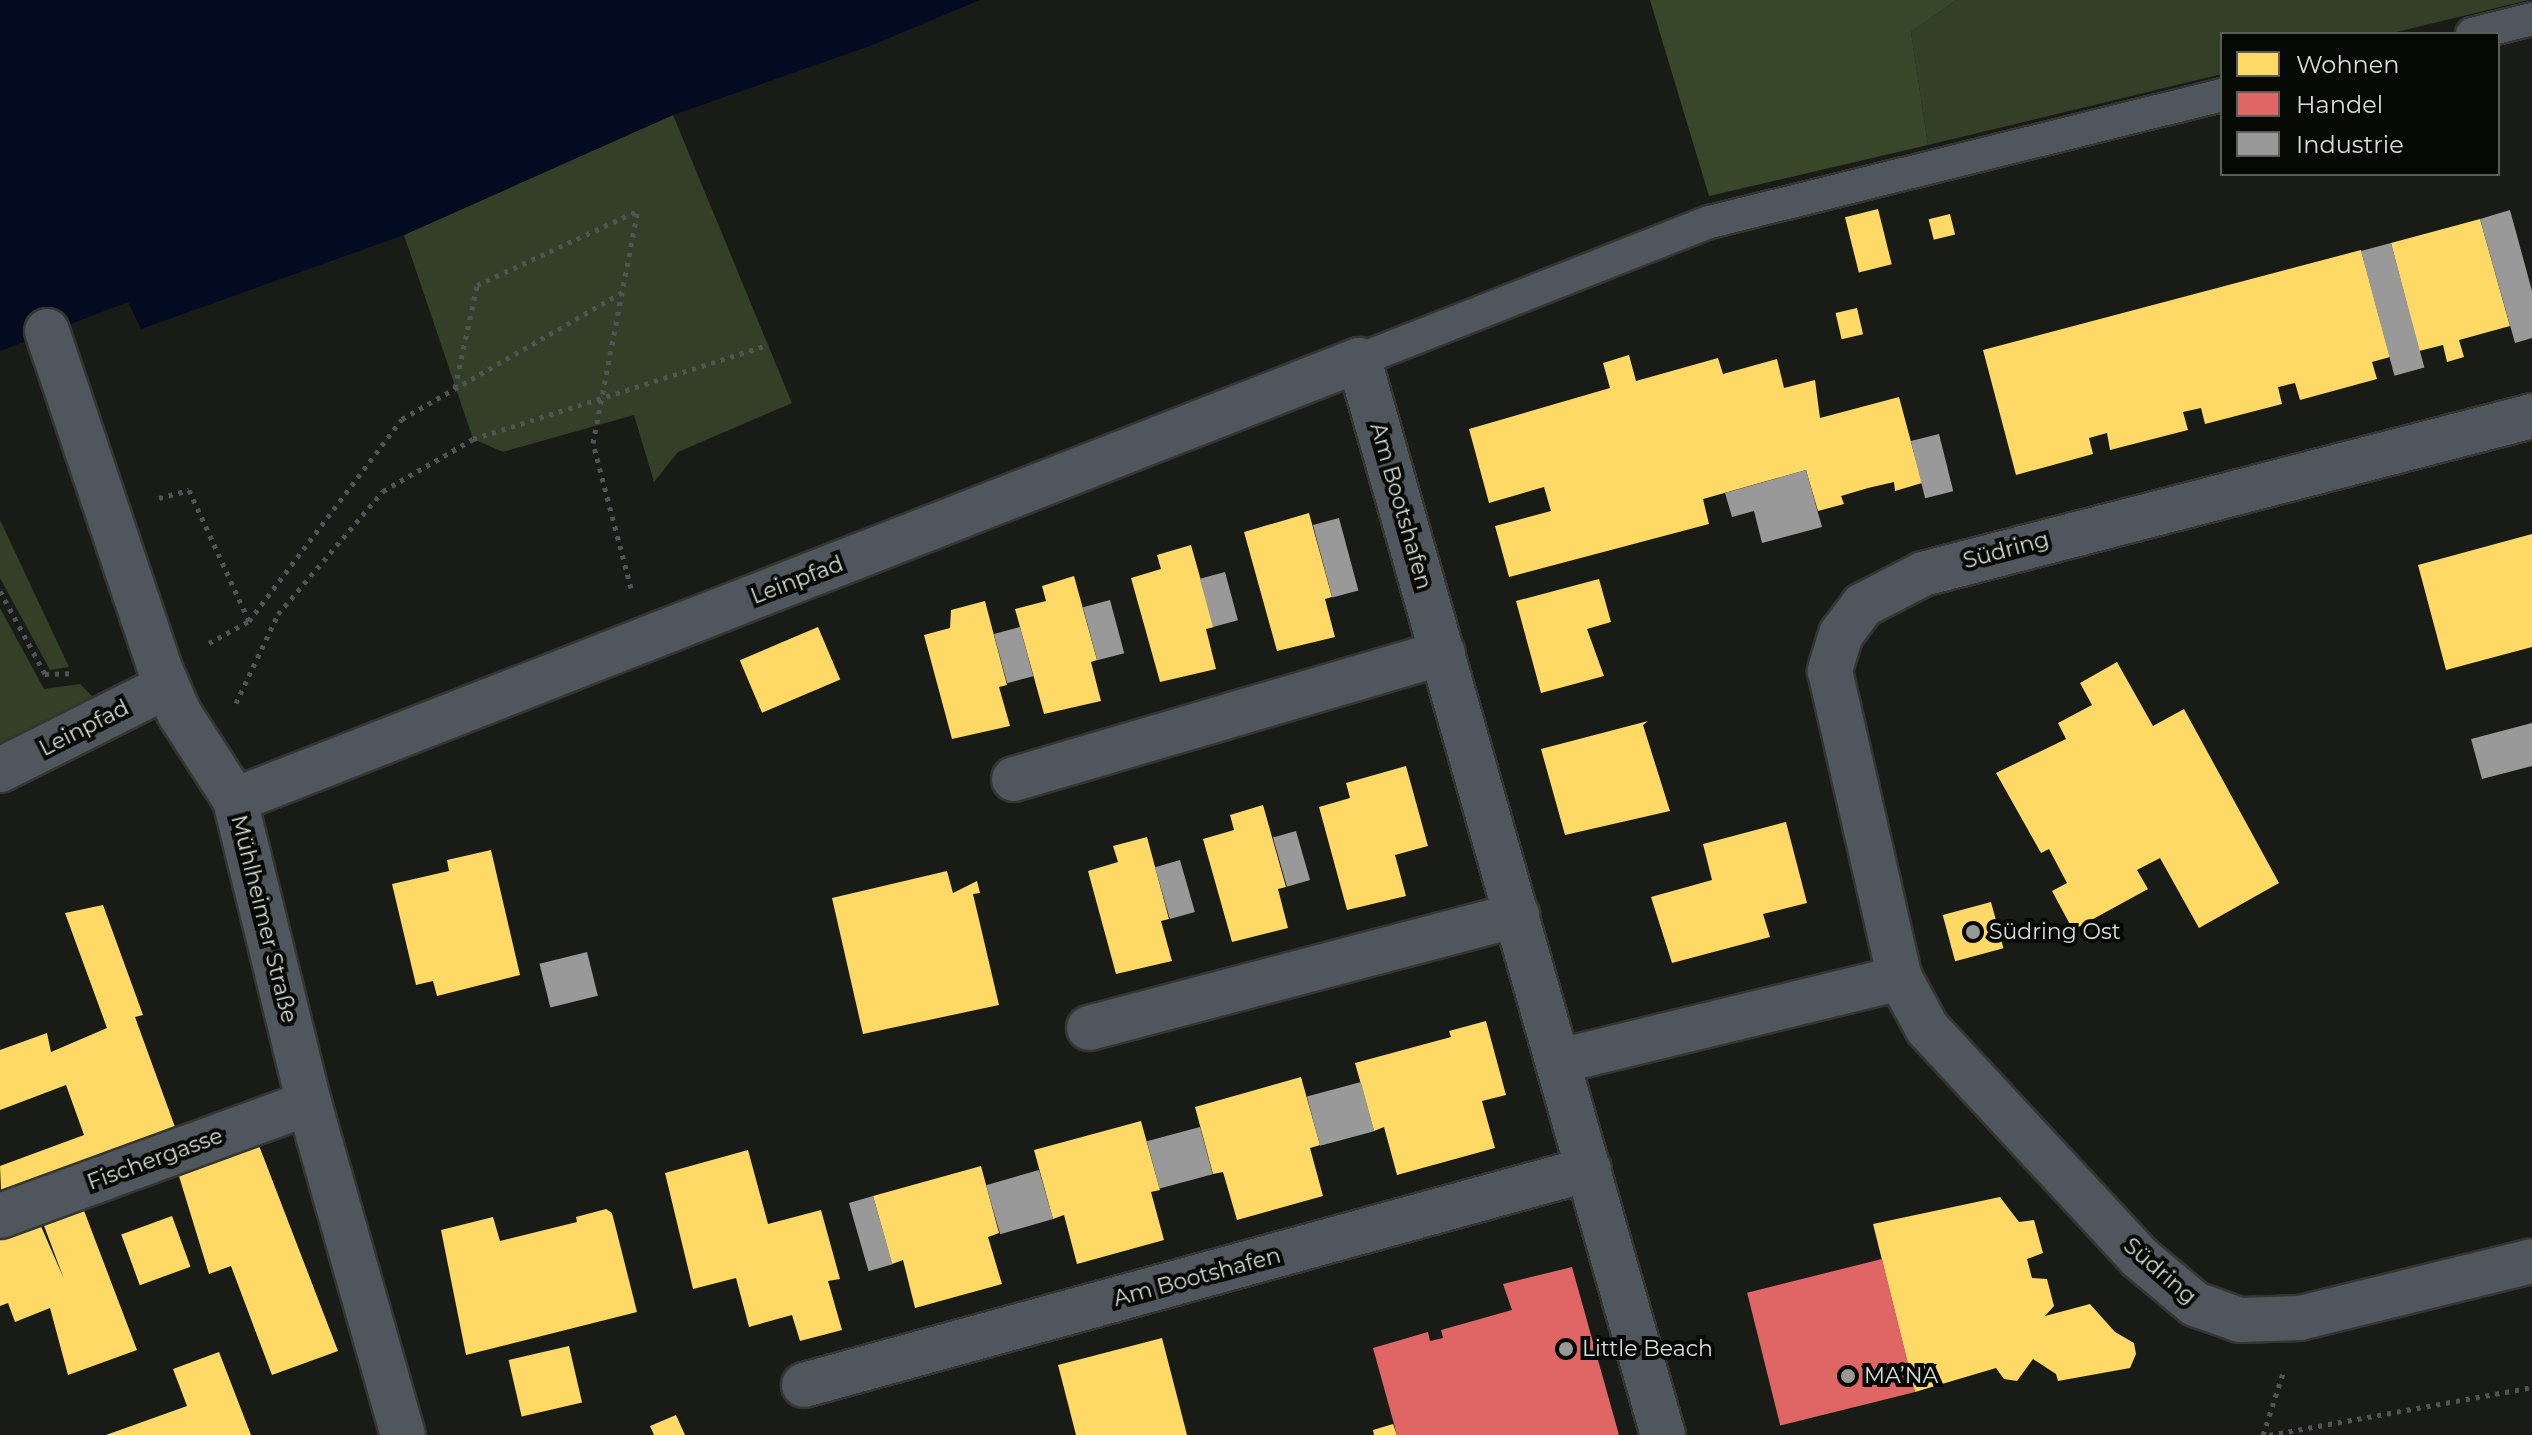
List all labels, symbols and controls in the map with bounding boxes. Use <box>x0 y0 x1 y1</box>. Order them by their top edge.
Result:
legend <box>2220 32 2500 176</box>
text: Wohnen <box>2296 50 2400 79</box>
text: Handel <box>2296 90 2383 119</box>
text: Industrie <box>2296 130 2404 159</box>
street label: Am Bootshafen <box>1365 420 1437 592</box>
street label: Südring <box>1960 526 2052 574</box>
street label: Leinpfad <box>747 550 847 610</box>
street label: Leinpfad <box>35 694 133 762</box>
street label: Mühlheimer Straße <box>225 812 303 1026</box>
place label: Südring Ost <box>1989 919 2121 945</box>
marker: Südring Ost <box>1964 923 1982 941</box>
street label: Fischergasse <box>84 1122 226 1196</box>
street label: Südring <box>2118 1232 2202 1310</box>
street label: Am Bootshafen <box>1111 1242 1283 1312</box>
place label: Little Beach <box>1582 1336 1713 1362</box>
marker: Little Beach <box>1557 1340 1575 1358</box>
place label: MA’NA <box>1864 1363 1938 1389</box>
marker: MA’NA <box>1839 1367 1857 1385</box>

